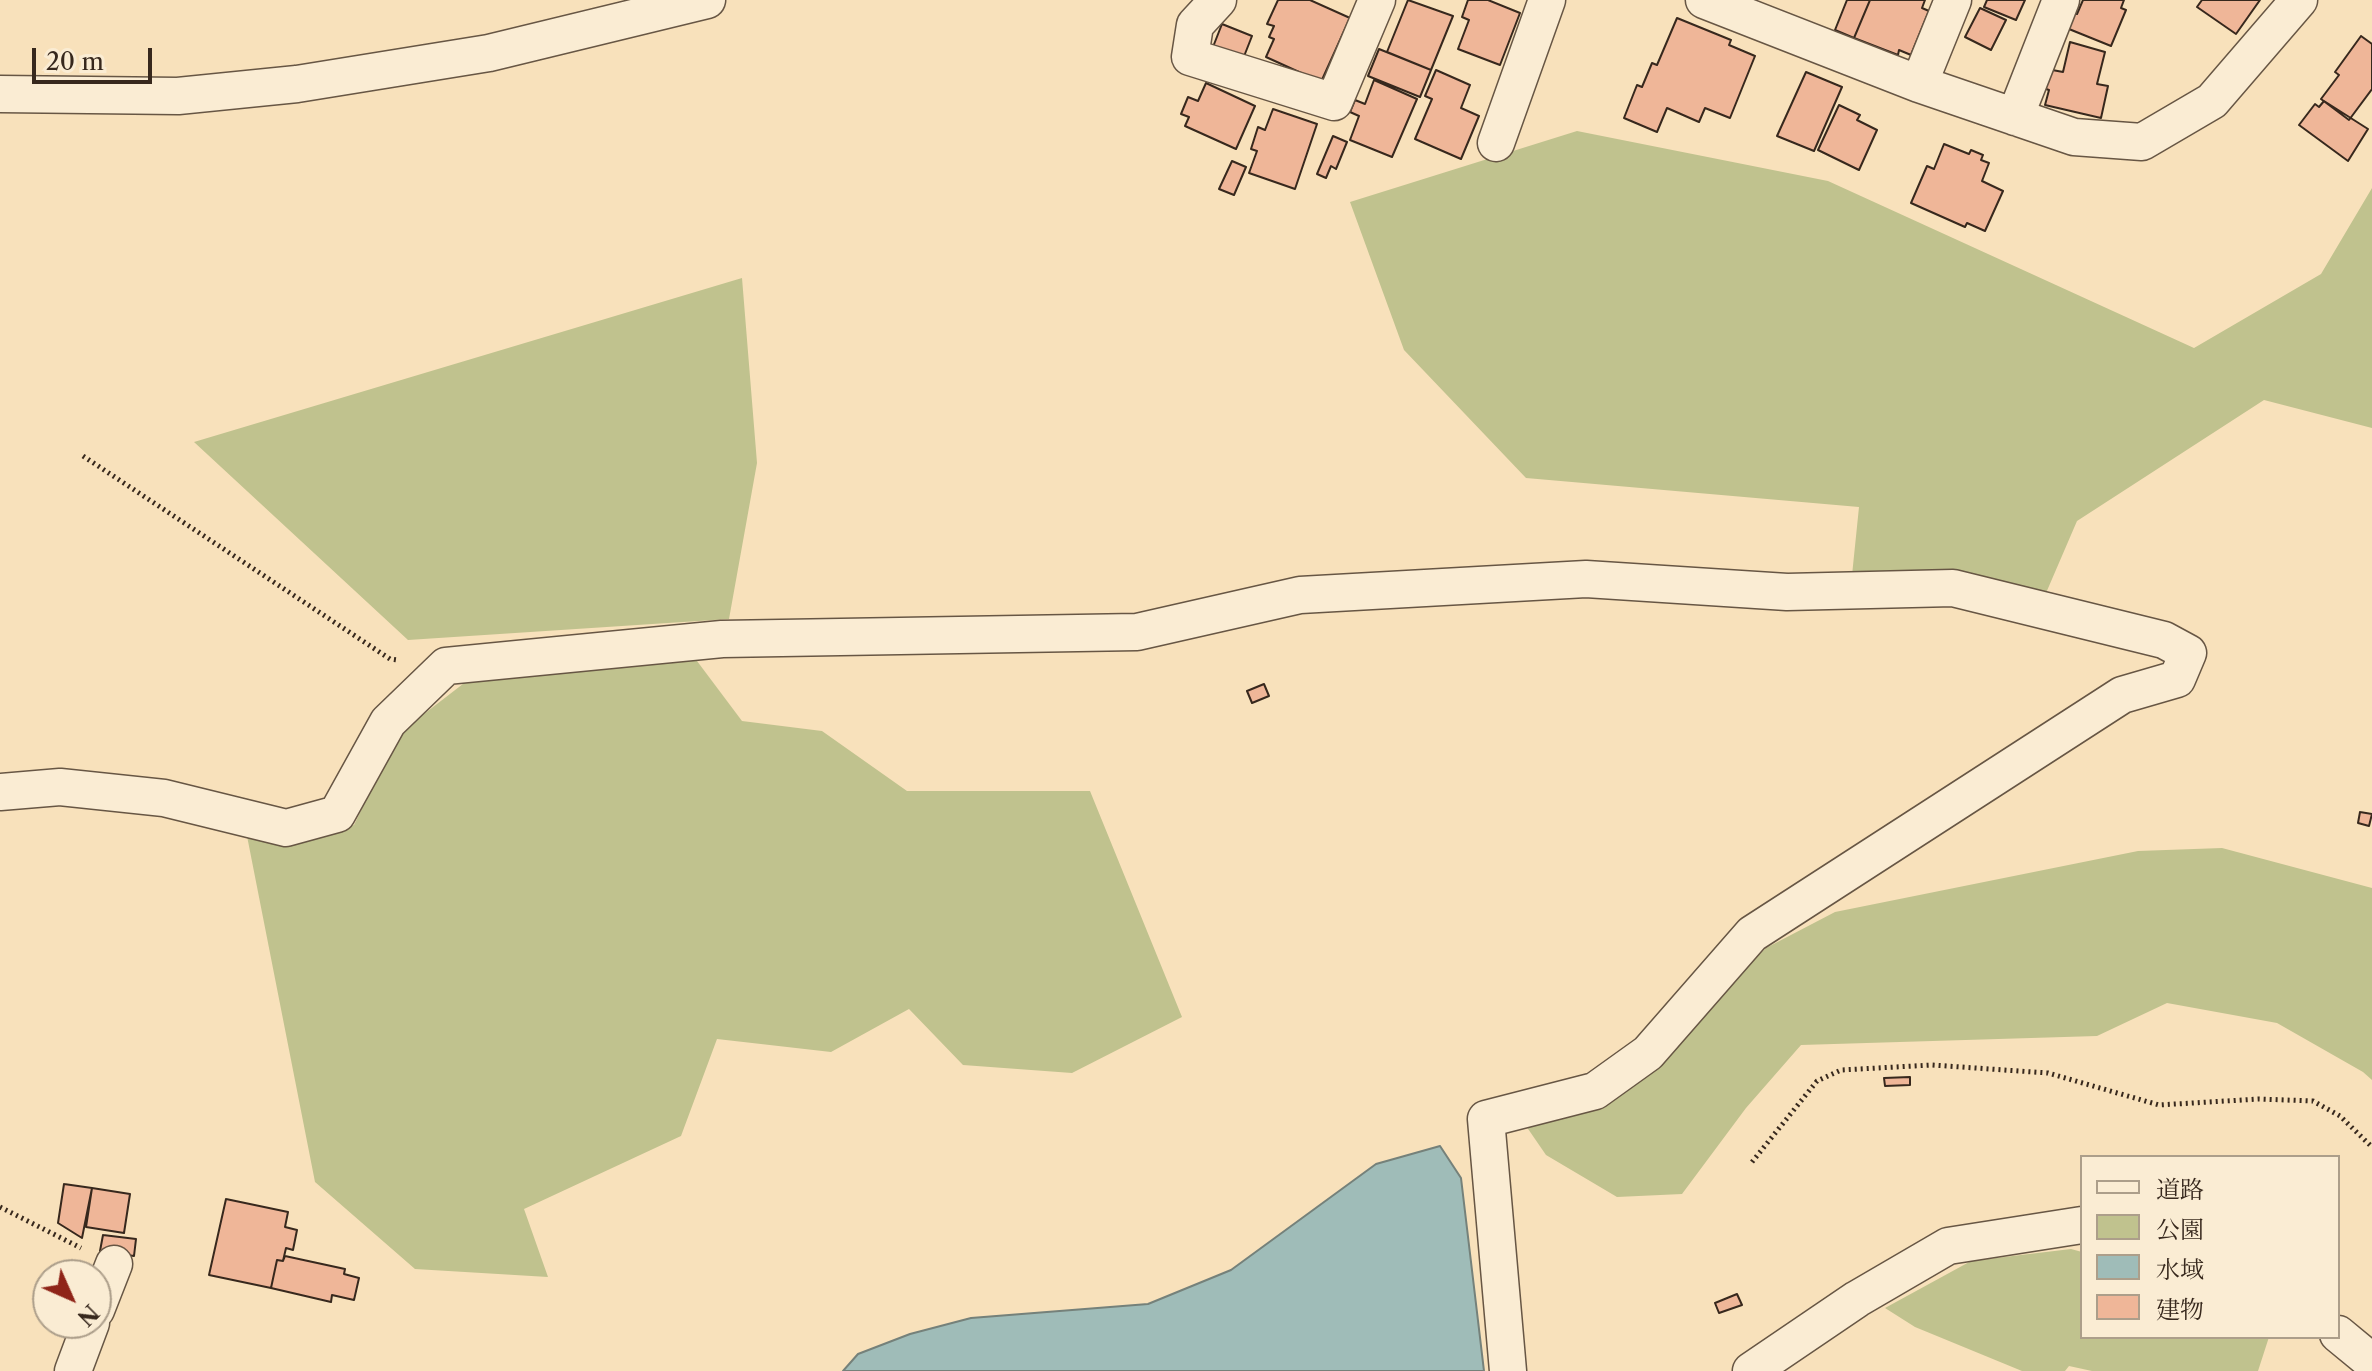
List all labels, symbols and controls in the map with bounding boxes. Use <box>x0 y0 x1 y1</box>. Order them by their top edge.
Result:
scale bar <box>36 32 156 82</box>
text: 20 m <box>46 47 104 76</box>
legend <box>2080 1155 2340 1339</box>
text: 道路 <box>2156 1175 2204 1204</box>
text: 公園 <box>2156 1215 2204 1244</box>
text: 水域 <box>2156 1255 2204 1284</box>
north arrow <box>32 1259 112 1339</box>
text: 建物 <box>2156 1295 2204 1324</box>
text: N <box>72 1299 104 1331</box>

